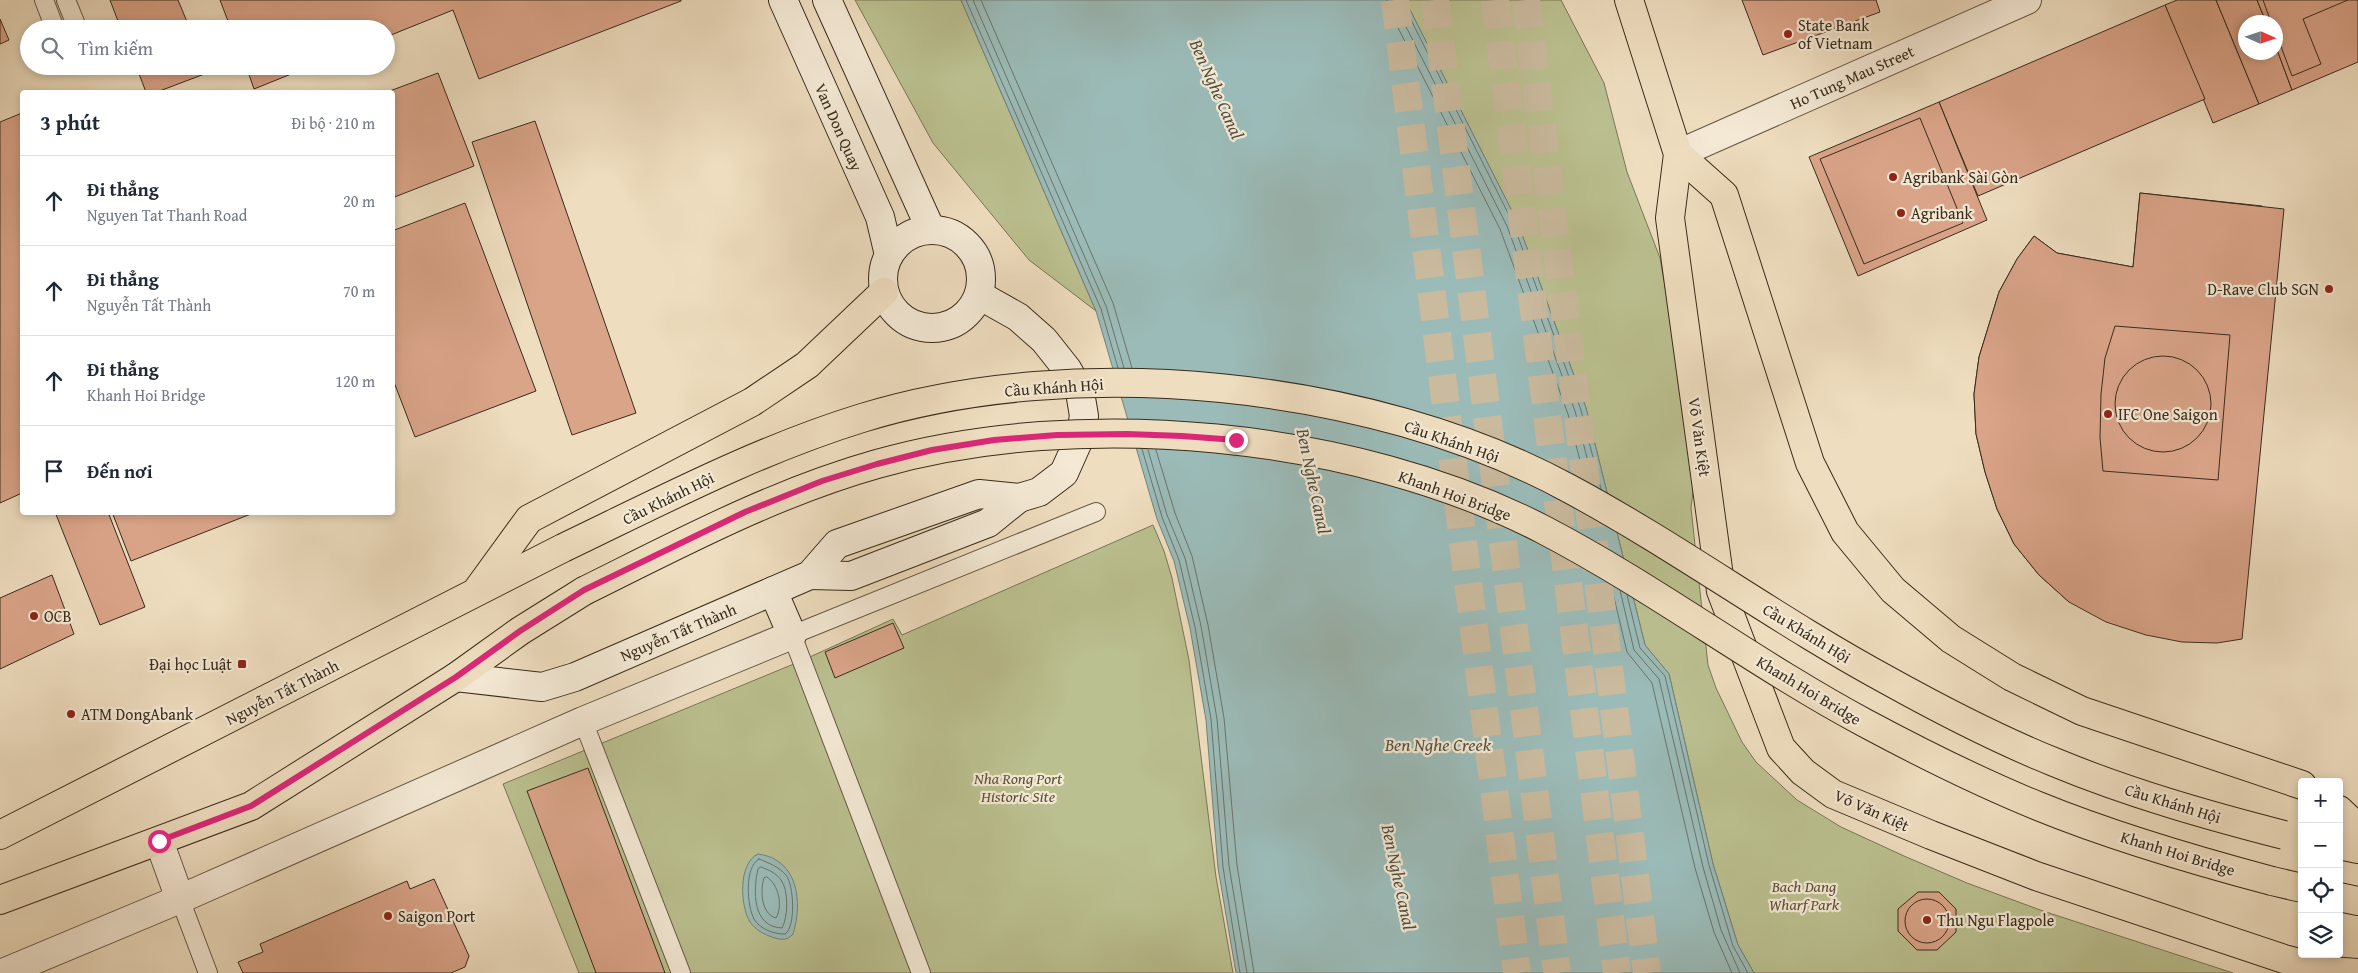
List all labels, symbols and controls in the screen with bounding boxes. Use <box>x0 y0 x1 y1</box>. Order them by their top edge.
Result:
place label: State Bank of Vietnam <box>1798 13 1873 55</box>
north arrow <box>2238 15 2283 60</box>
search box <box>20 20 395 75</box>
marker: State Bank of Vietnam <box>1782 28 1794 40</box>
icon: search <box>38 34 66 62</box>
text: Tìm kiếm <box>78 34 153 62</box>
water label: Ben Nghe Canal <box>1182 34 1251 144</box>
street label: Ho Tung Mau Street <box>1786 39 1918 115</box>
street label: Van Don Quay <box>809 79 869 175</box>
text: 3 phút <box>40 107 100 138</box>
text: Đi bộ · 210 m <box>291 111 375 135</box>
place label: Agribank Sài Gòn <box>1903 165 2018 189</box>
marker: Agribank Sài Gòn <box>1887 171 1899 183</box>
text: Đi thẳng <box>87 175 159 203</box>
icon: ahead <box>40 187 68 215</box>
text: 20 m <box>343 189 375 213</box>
place label: Agribank <box>1911 201 1974 225</box>
text: Nguyen Tat Thanh Road <box>87 203 247 227</box>
marker: Agribank <box>1895 207 1907 219</box>
text: Đi thẳng <box>87 265 159 293</box>
icon: ahead <box>40 277 68 305</box>
place label: D-Rave Club SGN <box>2207 277 2320 301</box>
text: 70 m <box>343 279 375 303</box>
marker: D-Rave Club SGN <box>2323 283 2335 295</box>
text: Nguyễn Tất Thành <box>87 293 211 317</box>
text: Đi thẳng <box>87 355 159 383</box>
icon: ahead <box>40 367 68 395</box>
text: 120 m <box>335 369 375 393</box>
street label: Cầu Khánh Hội <box>1004 372 1105 402</box>
text: Khanh Hoi Bridge <box>87 383 205 407</box>
street label: Võ Văn Kiệt <box>1683 396 1717 479</box>
place label: IFC One Saigon <box>2118 402 2218 426</box>
marker: IFC One Saigon <box>2102 408 2114 420</box>
street label: Cầu Khánh Hội <box>1401 414 1503 469</box>
water label: Ben Nghe Canal <box>1289 425 1338 537</box>
route end <box>1225 429 1248 452</box>
icon: arrive <box>40 457 68 485</box>
text: Đến nơi <box>87 457 153 485</box>
street label: Khanh Hoi Bridge <box>1395 463 1515 527</box>
street label: Cầu Khánh Hội <box>618 465 718 531</box>
street label: Nguyễn Tất Thành <box>616 597 740 667</box>
street label: Cầu Khánh Hội <box>1758 597 1856 669</box>
place label: OCB <box>44 604 71 628</box>
marker: OCB <box>28 610 40 622</box>
street label: Khanh Hoi Bridge <box>1752 649 1866 731</box>
place label: Đại học Luật <box>149 652 232 676</box>
street label: Nguyễn Tất Thành <box>221 653 343 731</box>
marker: Đại học Luật <box>236 658 248 670</box>
place label: ATM DongAbank <box>81 702 194 726</box>
marker: ATM DongAbank <box>65 708 77 720</box>
water label: Ben Nghe Creek <box>1384 731 1492 758</box>
park label: Nha Rong Port Historic Site <box>973 766 1063 808</box>
street label: Cầu Khánh Hội <box>2122 777 2224 829</box>
map controls <box>2298 778 2343 958</box>
button: + <box>2298 778 2343 823</box>
street label: Võ Văn Kiệt <box>1831 783 1914 837</box>
water label: Ben Nghe Canal <box>1374 821 1423 933</box>
button: − <box>2298 823 2343 868</box>
street label: Khanh Hoi Bridge <box>2118 824 2238 882</box>
route start <box>148 830 171 853</box>
button: locate <box>2298 868 2343 913</box>
park label: Bach Dang Wharf Park <box>1769 874 1840 916</box>
place label: Saigon Port <box>398 904 476 928</box>
place label: Thu Ngu Flagpole <box>1937 908 2054 932</box>
marker: Saigon Port <box>382 910 394 922</box>
button: layers <box>2298 913 2343 958</box>
marker: Thu Ngu Flagpole <box>1921 914 1933 926</box>

